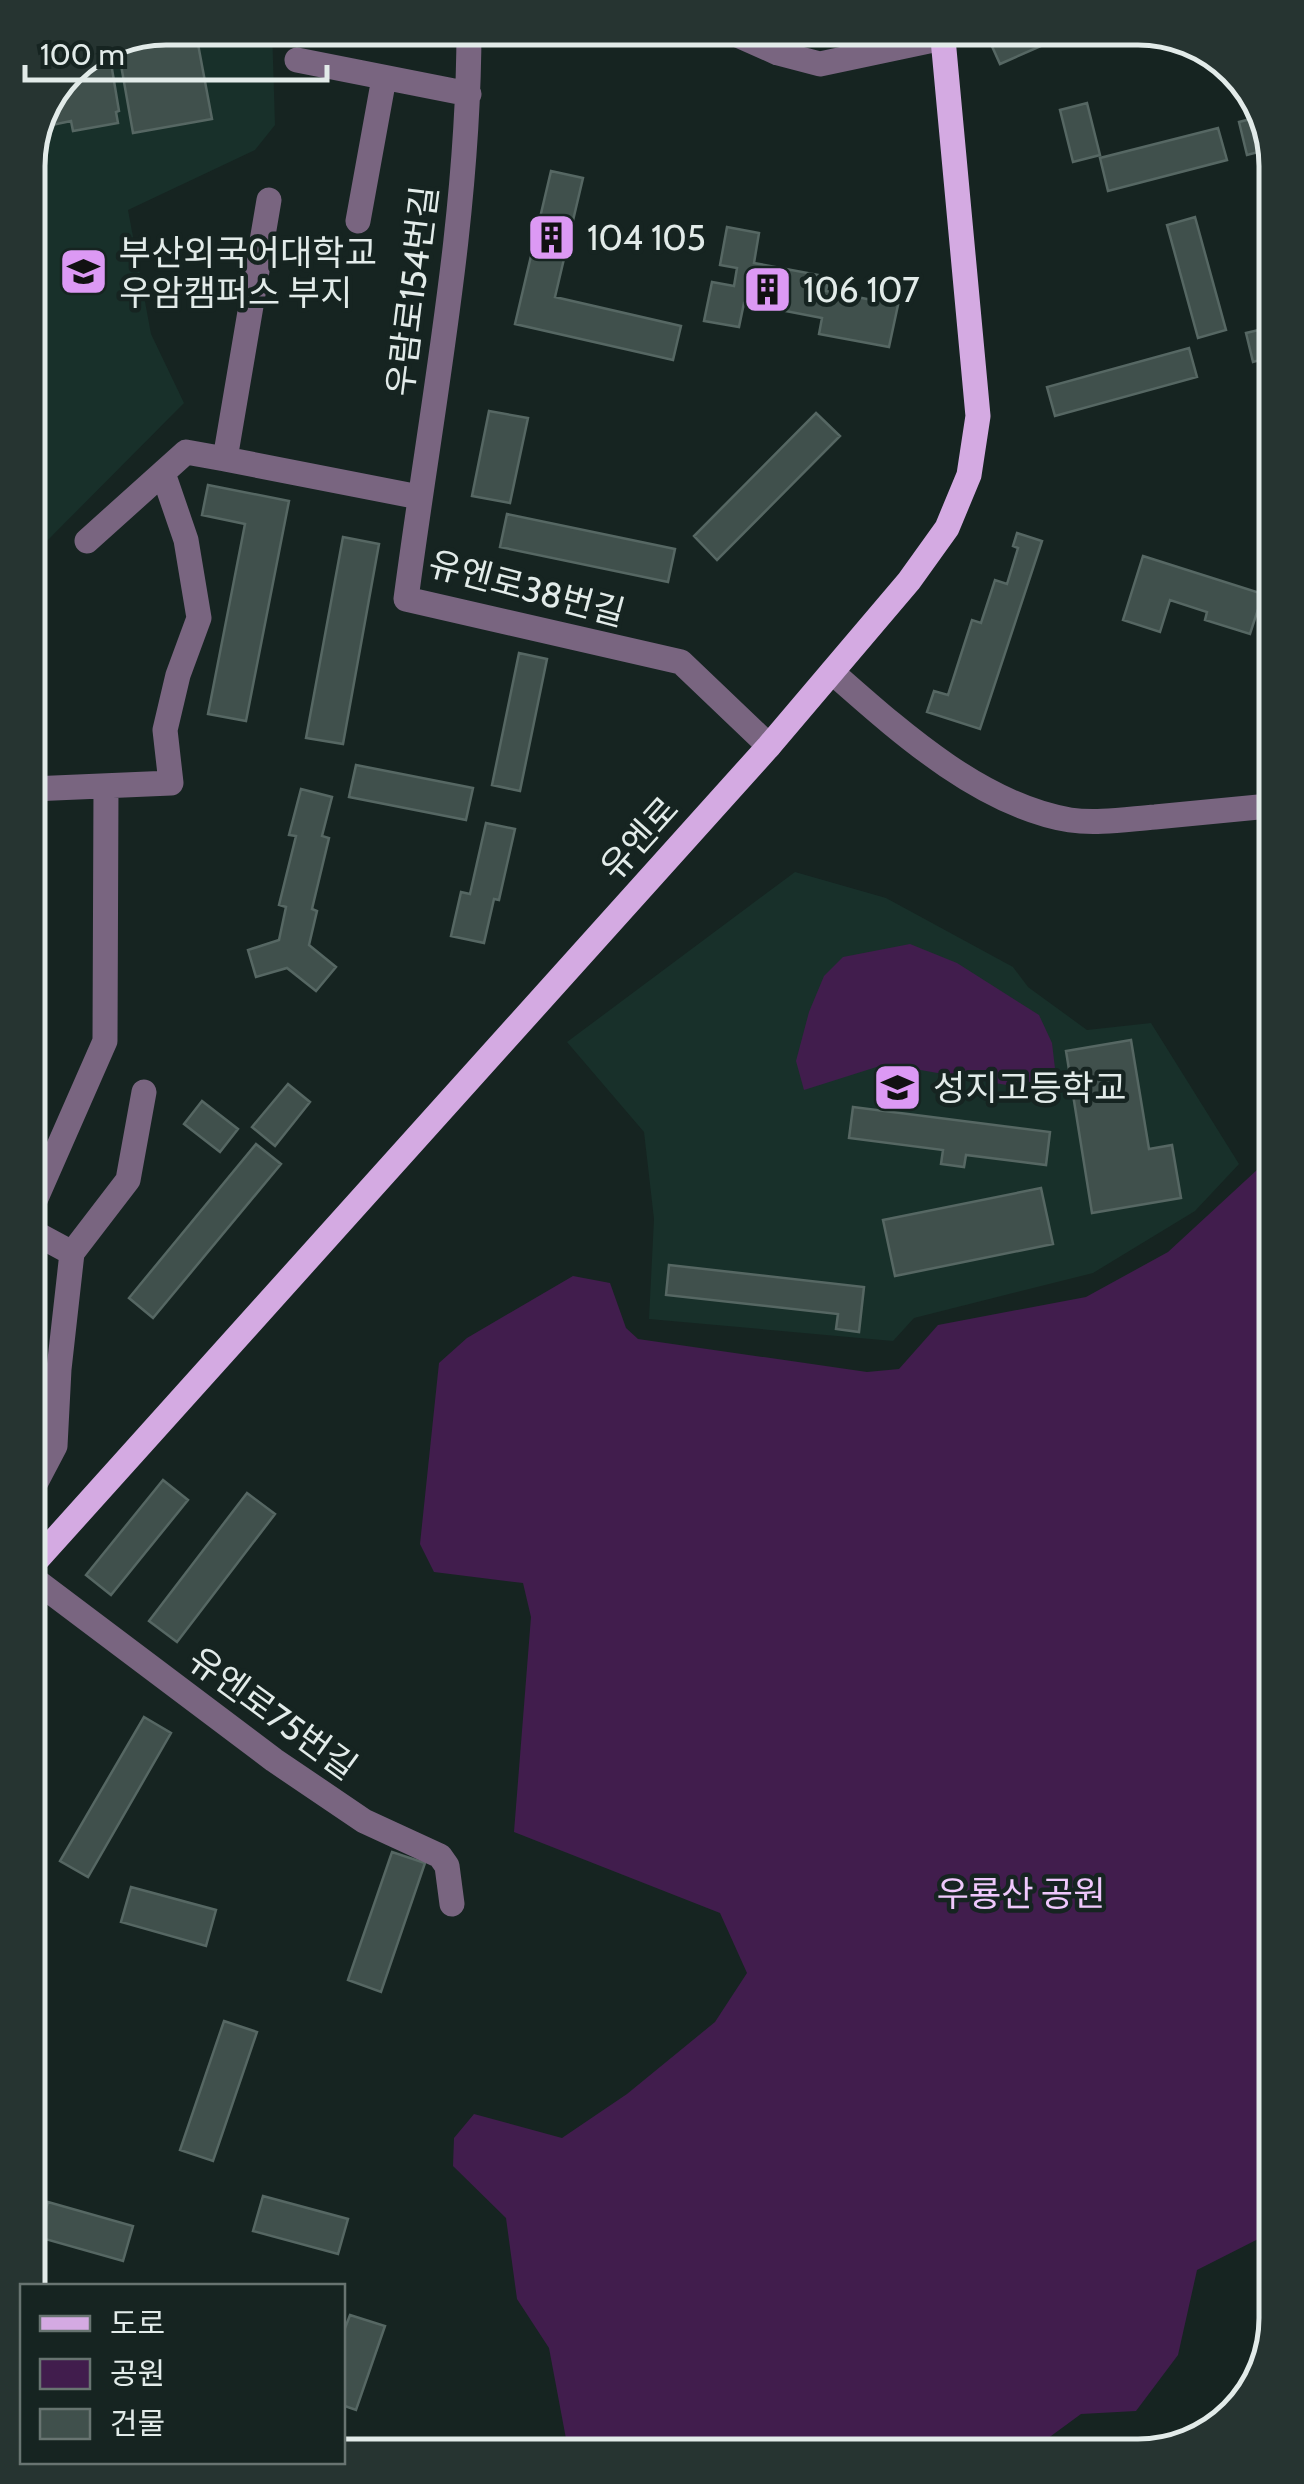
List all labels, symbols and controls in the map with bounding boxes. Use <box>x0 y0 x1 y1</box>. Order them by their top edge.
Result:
scale bar <box>25 20 328 82</box>
text: 100 m <box>40 36 125 73</box>
street label: 우람로154번길 <box>378 183 446 399</box>
building icon: 104 105 <box>526 211 578 263</box>
place label: 104 105 <box>587 216 706 259</box>
place label: 부산외국어대학교 우암캠퍼스 부지 <box>119 231 377 314</box>
school or university icon: 부산외국어대학교 우암캠퍼스 부지 <box>58 246 110 298</box>
building icon: 106 107 <box>742 263 794 315</box>
place label: 106 107 <box>803 268 920 311</box>
street label: 유엔로38번길 <box>424 541 630 635</box>
street label: 유엔로 <box>591 788 687 888</box>
school or university icon: 성지고등학교 <box>872 1061 924 1113</box>
place label: 성지고등학교 <box>933 1066 1126 1109</box>
street label: 유엔로75번길 <box>180 1638 366 1788</box>
park label: 우룡산 공원 <box>937 1872 1105 1915</box>
legend <box>20 2284 345 2464</box>
text: 도로 <box>110 2305 165 2342</box>
text: 공원 <box>110 2355 165 2392</box>
text: 건물 <box>110 2405 165 2442</box>

